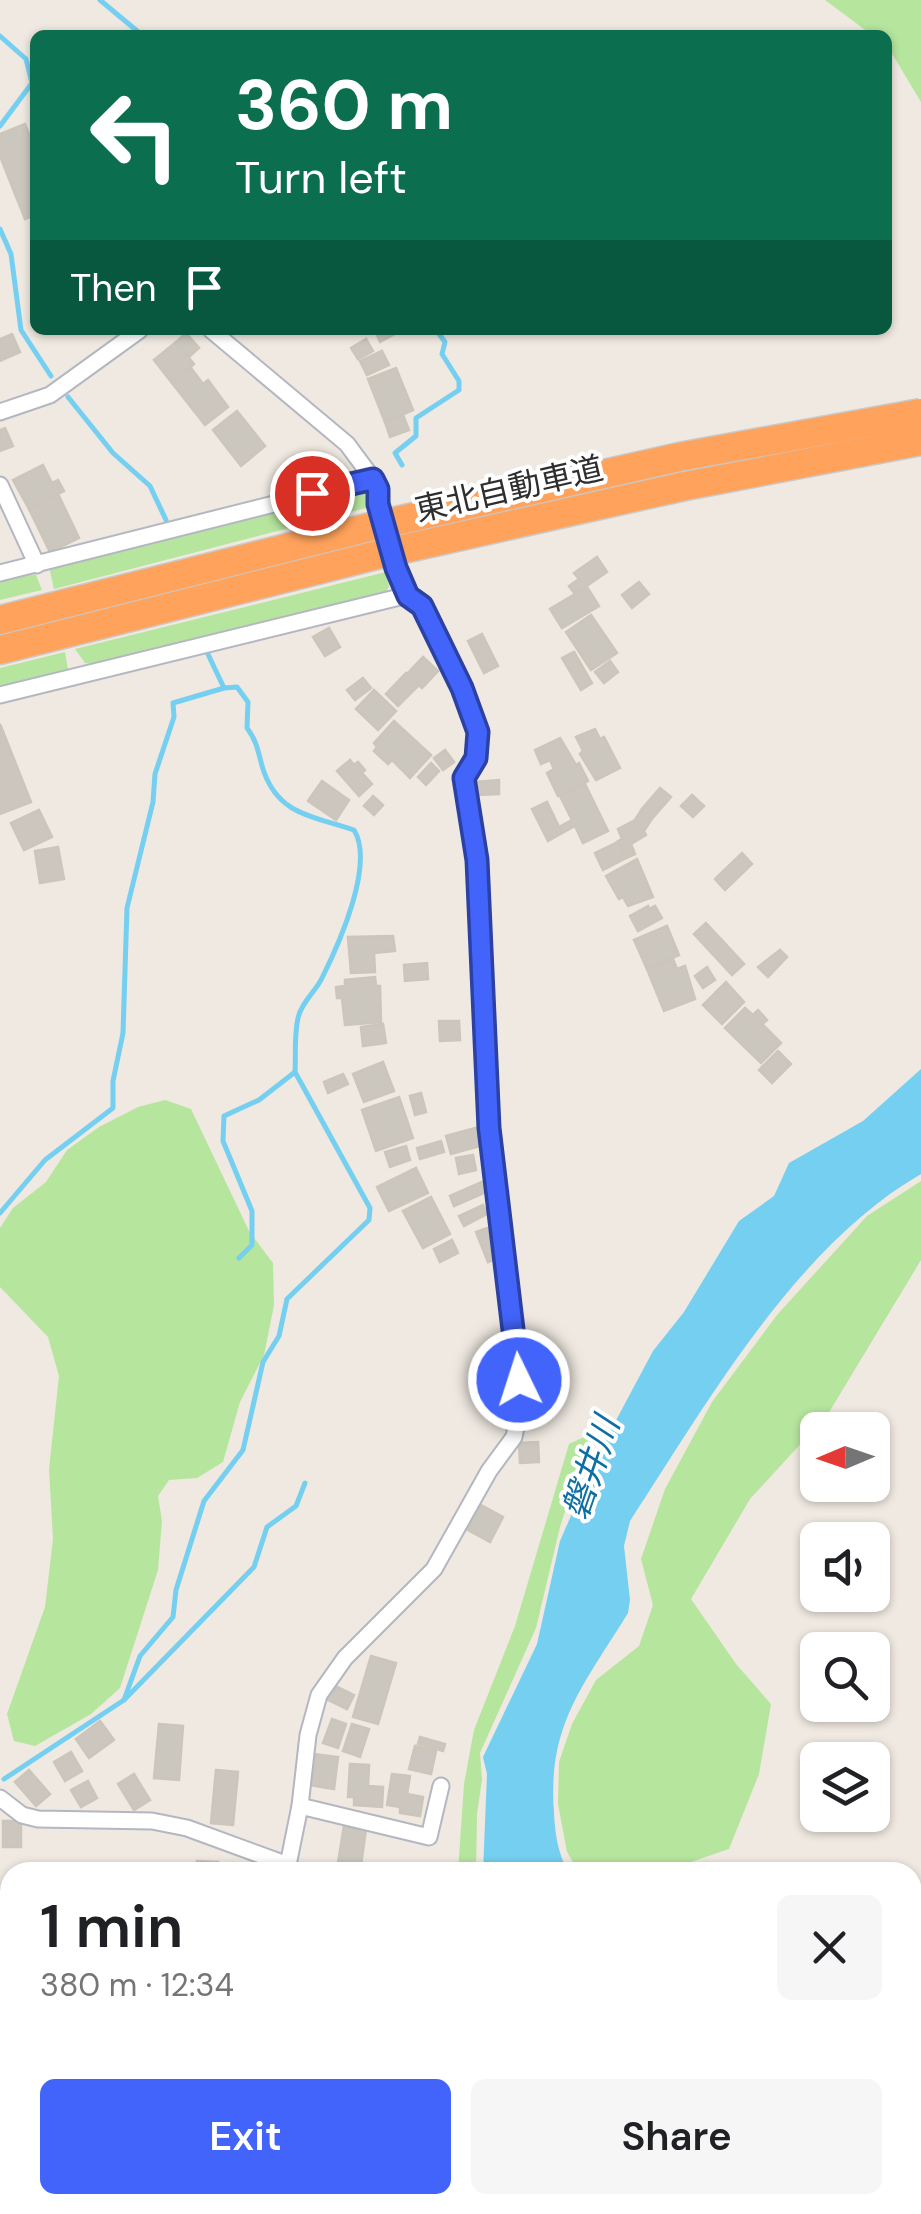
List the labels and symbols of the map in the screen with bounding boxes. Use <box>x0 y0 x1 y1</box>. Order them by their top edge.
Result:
street label: 東北自動車道 <box>411 447 607 531</box>
pin <box>270 451 355 536</box>
position arrow <box>467 1328 571 1432</box>
water label: 磐井川 <box>552 1407 631 1525</box>
north arrow <box>800 1412 890 1502</box>

